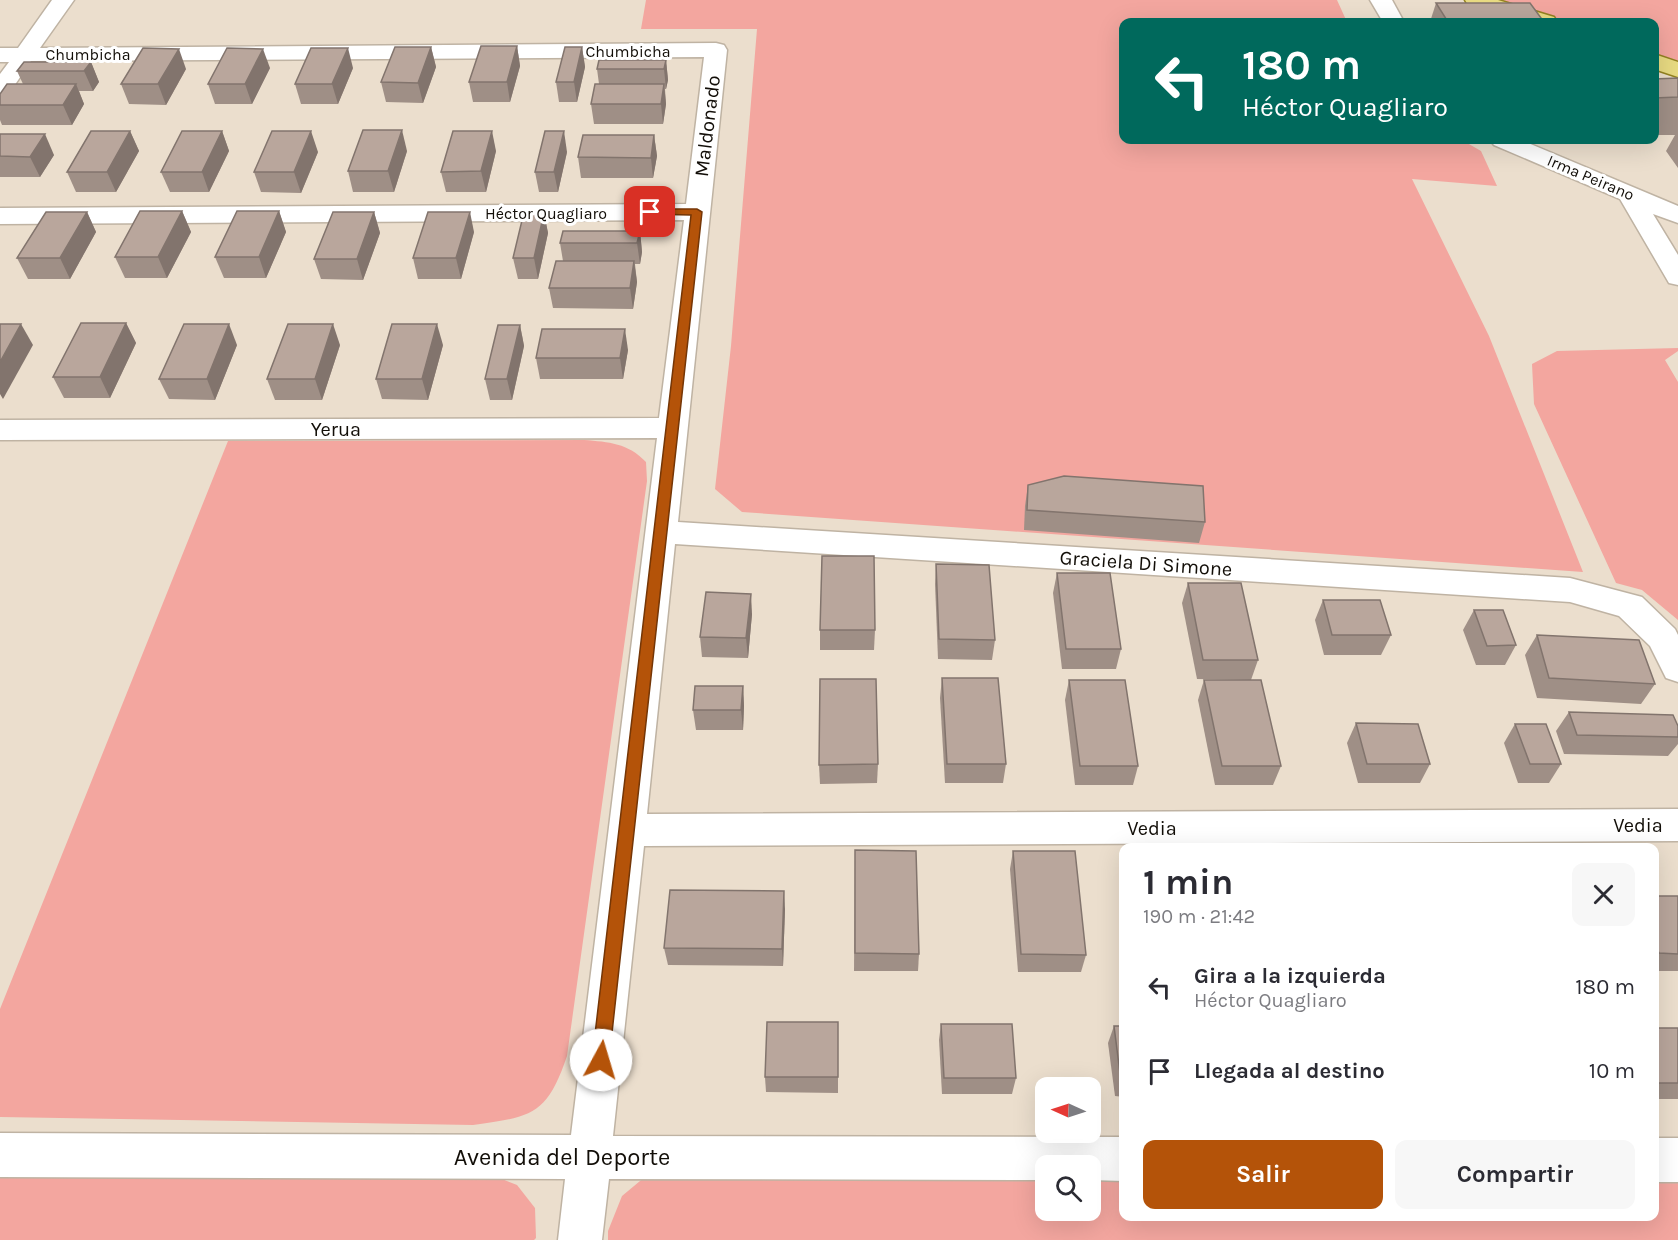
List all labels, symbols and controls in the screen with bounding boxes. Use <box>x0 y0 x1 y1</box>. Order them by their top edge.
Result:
text: 180 m <box>1242 40 1361 90</box>
street label: Chumbicha <box>585 42 671 61</box>
icon: left <box>1143 42 1221 120</box>
street label: Chumbicha <box>45 45 131 64</box>
street label: Maldonado <box>690 74 725 178</box>
text: Héctor Quagliaro <box>1242 91 1448 123</box>
street label: Irma Peirano <box>1544 151 1637 204</box>
pin <box>624 186 675 237</box>
icon: arrive <box>633 195 666 228</box>
street label: Héctor Quagliaro <box>485 204 607 223</box>
street label: Yerua <box>311 418 361 441</box>
street label: Graciela Di Simone <box>1059 546 1233 581</box>
street label: Vedia <box>1613 814 1663 837</box>
street label: Vedia <box>1127 817 1177 840</box>
text: 1 min <box>1143 861 1233 903</box>
button: close <box>1572 863 1635 926</box>
text: 190 m · 21:42 <box>1143 905 1255 928</box>
text: Gira a la izquierda <box>1194 963 1386 989</box>
icon: left <box>1143 971 1176 1004</box>
text: 180 m <box>1575 974 1635 1000</box>
text: Héctor Quagliaro <box>1194 989 1347 1012</box>
position arrow <box>569 1028 633 1092</box>
icon: arrive <box>1143 1055 1176 1088</box>
text: Llegada al destino <box>1194 1058 1385 1084</box>
text: 10 m <box>1589 1058 1635 1084</box>
north arrow <box>1035 1077 1101 1143</box>
map controls <box>1035 1077 1101 1221</box>
button: Salir <box>1143 1140 1383 1209</box>
button: Compartir <box>1395 1140 1635 1209</box>
street label: Avenida del Deporte <box>454 1143 670 1171</box>
button: search <box>1035 1155 1101 1221</box>

